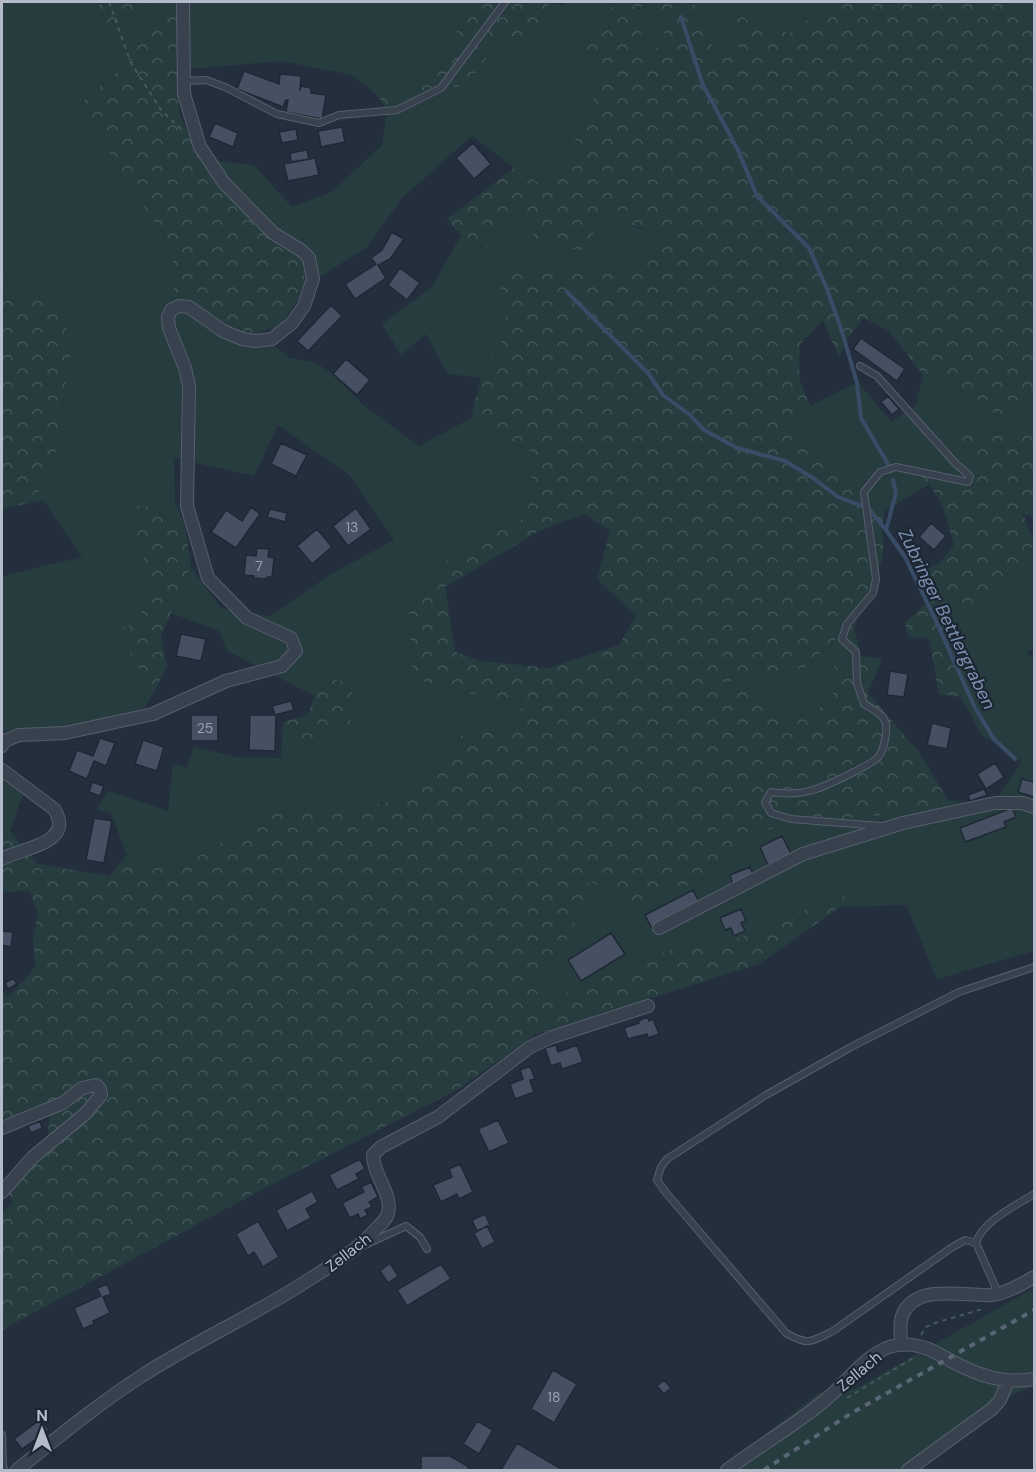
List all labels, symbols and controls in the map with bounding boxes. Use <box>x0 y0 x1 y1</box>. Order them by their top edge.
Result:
house number: 13 <box>346 518 358 536</box>
water label: Zubringer Bettlergraben <box>893 524 1001 714</box>
house number: 7 <box>255 557 263 575</box>
house number: 25 <box>197 719 213 737</box>
street label: Zellach <box>321 1228 375 1277</box>
street label: Zellach <box>833 1347 886 1396</box>
house number: 18 <box>548 1388 560 1406</box>
north arrow <box>12 1400 72 1460</box>
text: N <box>36 1405 48 1426</box>

